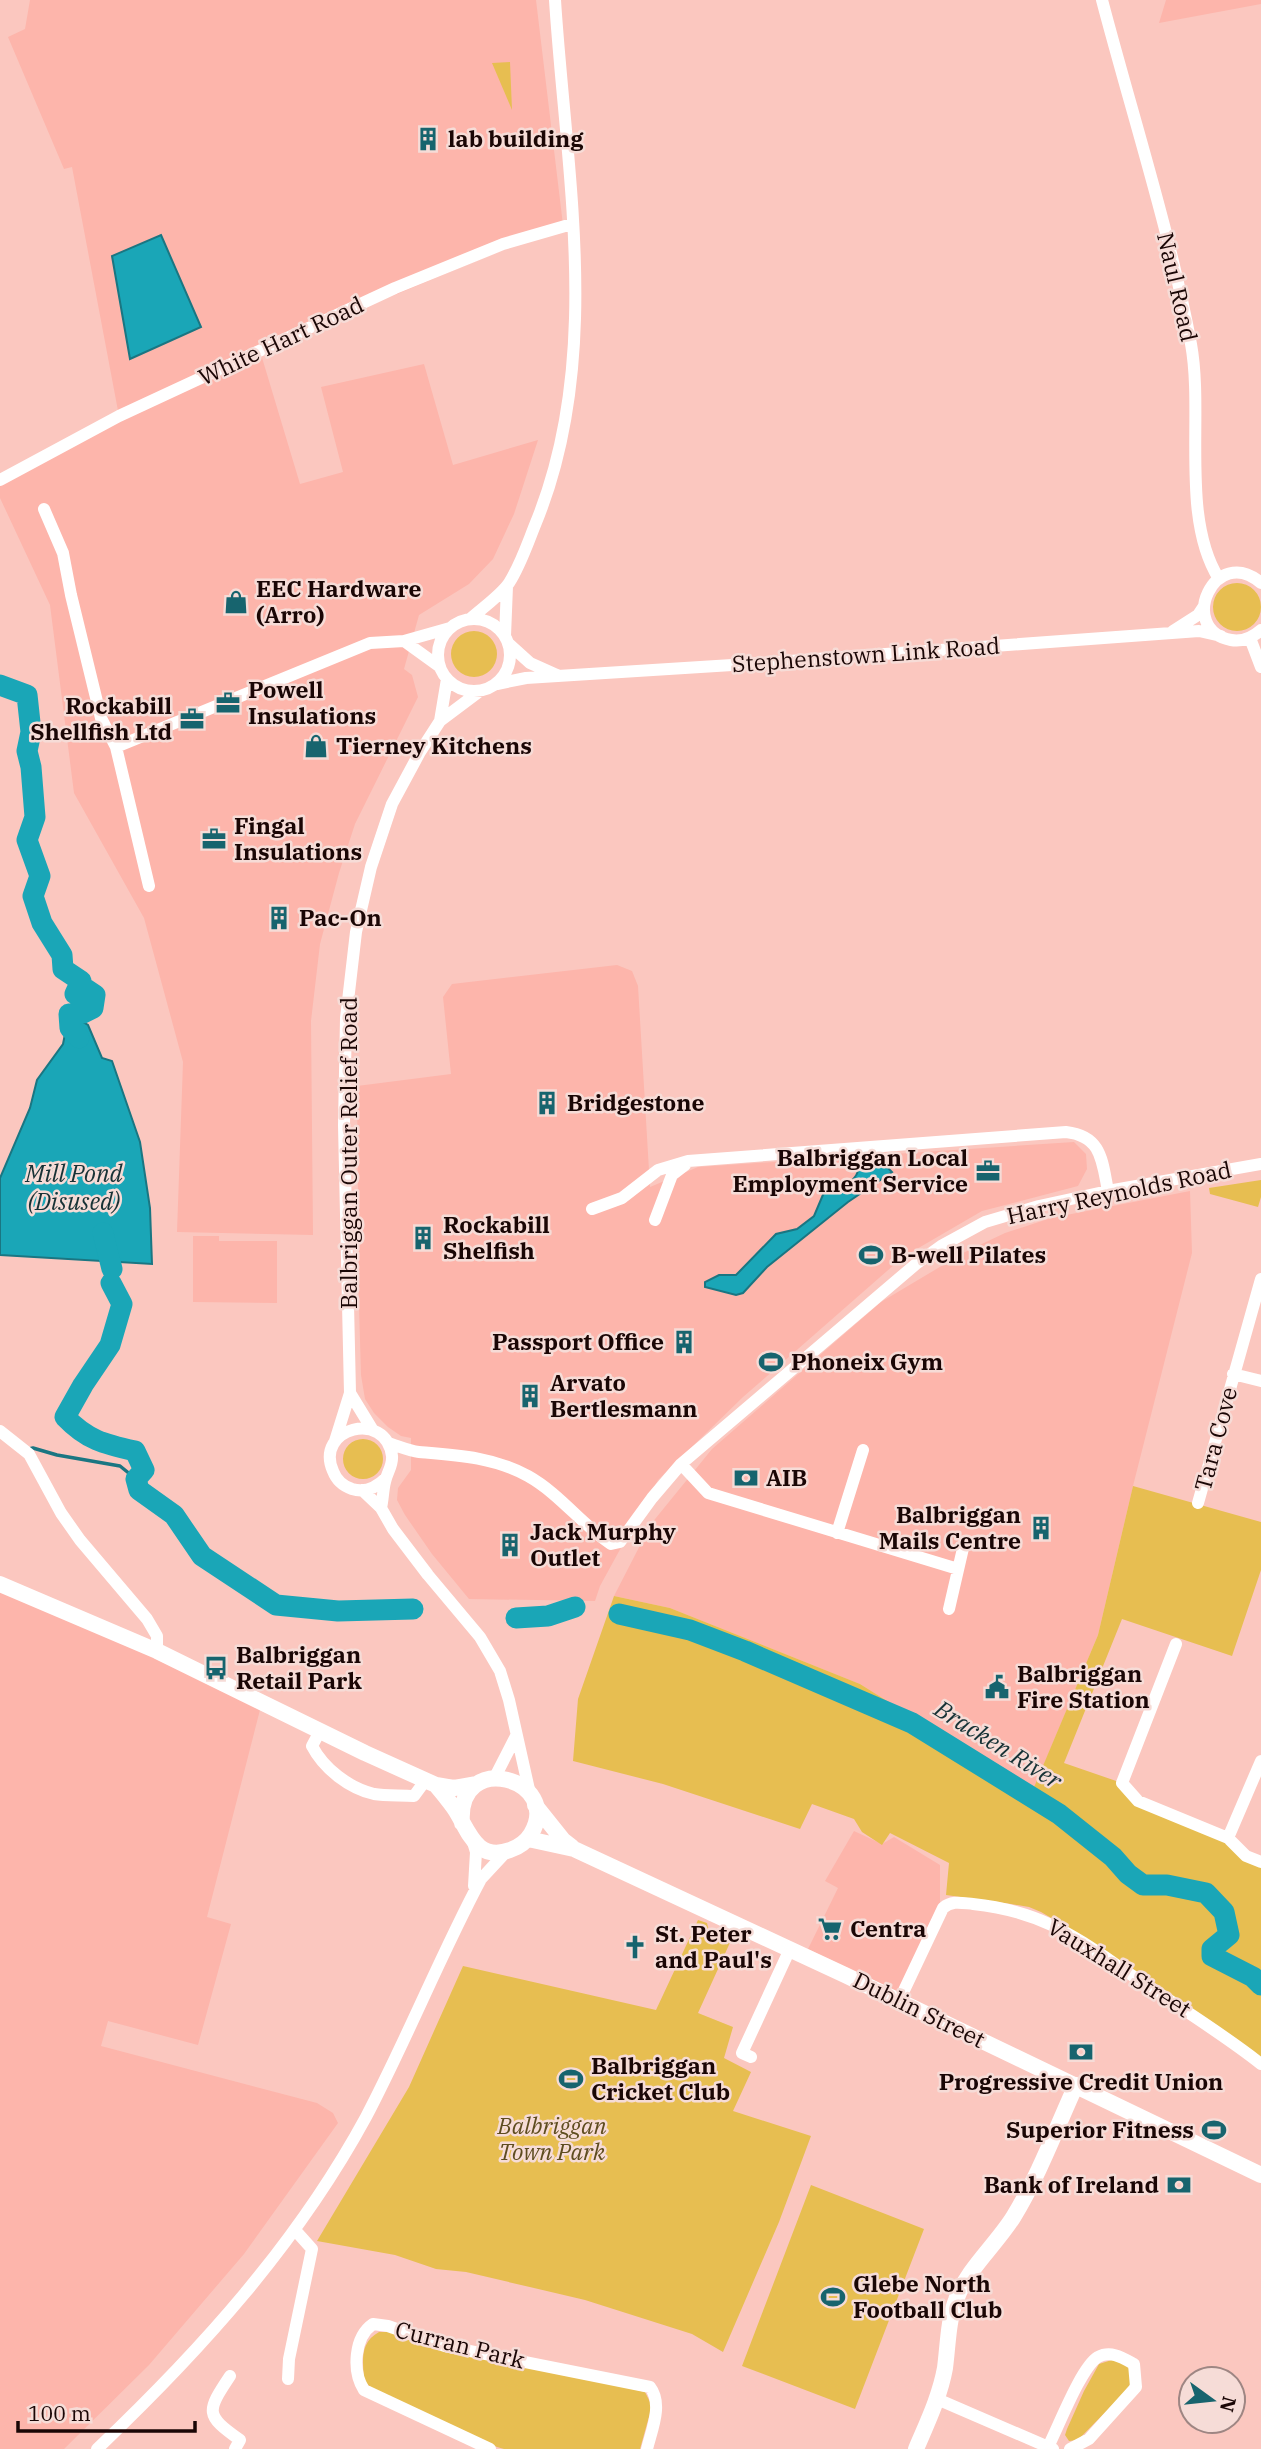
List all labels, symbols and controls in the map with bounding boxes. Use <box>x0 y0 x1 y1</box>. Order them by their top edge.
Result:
place label: lab building <box>448 123 584 153</box>
building icon: lab building <box>414 125 442 153</box>
street label: Naul Road <box>1151 229 1205 345</box>
street label: White Hart Road <box>193 289 368 392</box>
place label: EEC Hardware (Arro) <box>256 573 422 629</box>
shop icon: EEC Hardware (Arro) <box>222 588 250 616</box>
street label: Stephenstown Link Road <box>731 630 1001 678</box>
place label: Powell Insulations <box>248 674 376 730</box>
office icon: Powell Insulations <box>214 689 242 717</box>
place label: Rockabill Shellfish Ltd <box>30 690 172 746</box>
office icon: Rockabill Shellfish Ltd <box>178 705 206 733</box>
place label: Tierney Kitchens <box>336 730 532 760</box>
shop icon: Tierney Kitchens <box>302 732 330 760</box>
place label: Fingal Insulations <box>234 810 362 866</box>
office icon: Fingal Insulations <box>200 825 228 853</box>
place label: Pac-On <box>299 902 382 932</box>
building icon: Pac-On <box>265 904 293 932</box>
street label: Balbriggan Outer Relief Road <box>333 997 363 1309</box>
place label: Bridgestone <box>567 1087 704 1117</box>
building icon: Bridgestone <box>533 1089 561 1117</box>
place label: Balbriggan Local Employment Service <box>732 1142 968 1198</box>
street label: Harry Reynolds Road <box>1004 1154 1234 1230</box>
water label: Mill Pond (Disused) <box>24 1157 124 1217</box>
office icon: Balbriggan Local Employment Service <box>974 1157 1002 1185</box>
place label: Rockabill Shelfish <box>443 1209 550 1265</box>
building icon: Rockabill Shelfish <box>409 1224 437 1252</box>
place label: B-well Pilates <box>891 1239 1046 1269</box>
sports icon: B-well Pilates <box>857 1241 885 1269</box>
place label: Passport Office <box>492 1326 664 1356</box>
building icon: Passport Office <box>670 1328 698 1356</box>
place label: Phoneix Gym <box>791 1346 943 1376</box>
sports icon: Phoneix Gym <box>757 1348 785 1376</box>
place label: Arvato Bertlesmann <box>550 1367 698 1423</box>
building icon: Arvato Bertlesmann <box>516 1382 544 1410</box>
street label: Tara Cove <box>1187 1383 1243 1494</box>
place label: AIB <box>766 1462 807 1492</box>
bank icon: AIB <box>732 1464 760 1492</box>
place label: Balbriggan Mails Centre <box>879 1499 1021 1555</box>
building icon: Balbriggan Mails Centre <box>1027 1514 1055 1542</box>
place label: Jack Murphy Outlet <box>530 1516 676 1572</box>
building icon: Jack Murphy Outlet <box>496 1531 524 1559</box>
place label: Balbriggan Retail Park <box>236 1639 362 1695</box>
bus stop icon: Balbriggan Retail Park <box>202 1654 230 1682</box>
place label: Balbriggan Fire Station <box>1017 1658 1150 1714</box>
public building icon: Balbriggan Fire Station <box>983 1673 1011 1701</box>
water label: Bracken River <box>928 1692 1069 1797</box>
street label: Vauxhall Street <box>1042 1911 1197 2023</box>
place label: Centra <box>850 1913 926 1943</box>
supermarket icon: Centra <box>816 1915 844 1943</box>
place label: St. Peter and Paul's <box>655 1918 772 1974</box>
church icon: St. Peter and Paul's <box>621 1933 649 1961</box>
street label: Dublin Street <box>849 1964 990 2054</box>
bank icon: Progressive Credit Union <box>1067 2038 1095 2066</box>
place label: Balbriggan Cricket Club <box>591 2050 730 2106</box>
sports icon: Balbriggan Cricket Club <box>557 2065 585 2093</box>
place label: Progressive Credit Union <box>939 2066 1223 2096</box>
park label: Balbriggan Town Park <box>496 2110 607 2166</box>
place label: Superior Fitness <box>1006 2114 1194 2144</box>
sports icon: Superior Fitness <box>1200 2116 1228 2144</box>
place label: Bank of Ireland <box>984 2169 1159 2199</box>
bank icon: Bank of Ireland <box>1165 2171 1193 2199</box>
place label: Glebe North Football Club <box>853 2268 1002 2324</box>
sports icon: Glebe North Football Club <box>819 2283 847 2311</box>
street label: Curran Park <box>392 2313 529 2375</box>
north arrow <box>1177 2365 1247 2435</box>
scale bar <box>18 2390 194 2434</box>
text: N <box>1215 2394 1242 2415</box>
text: 100 m <box>28 2399 91 2427</box>

